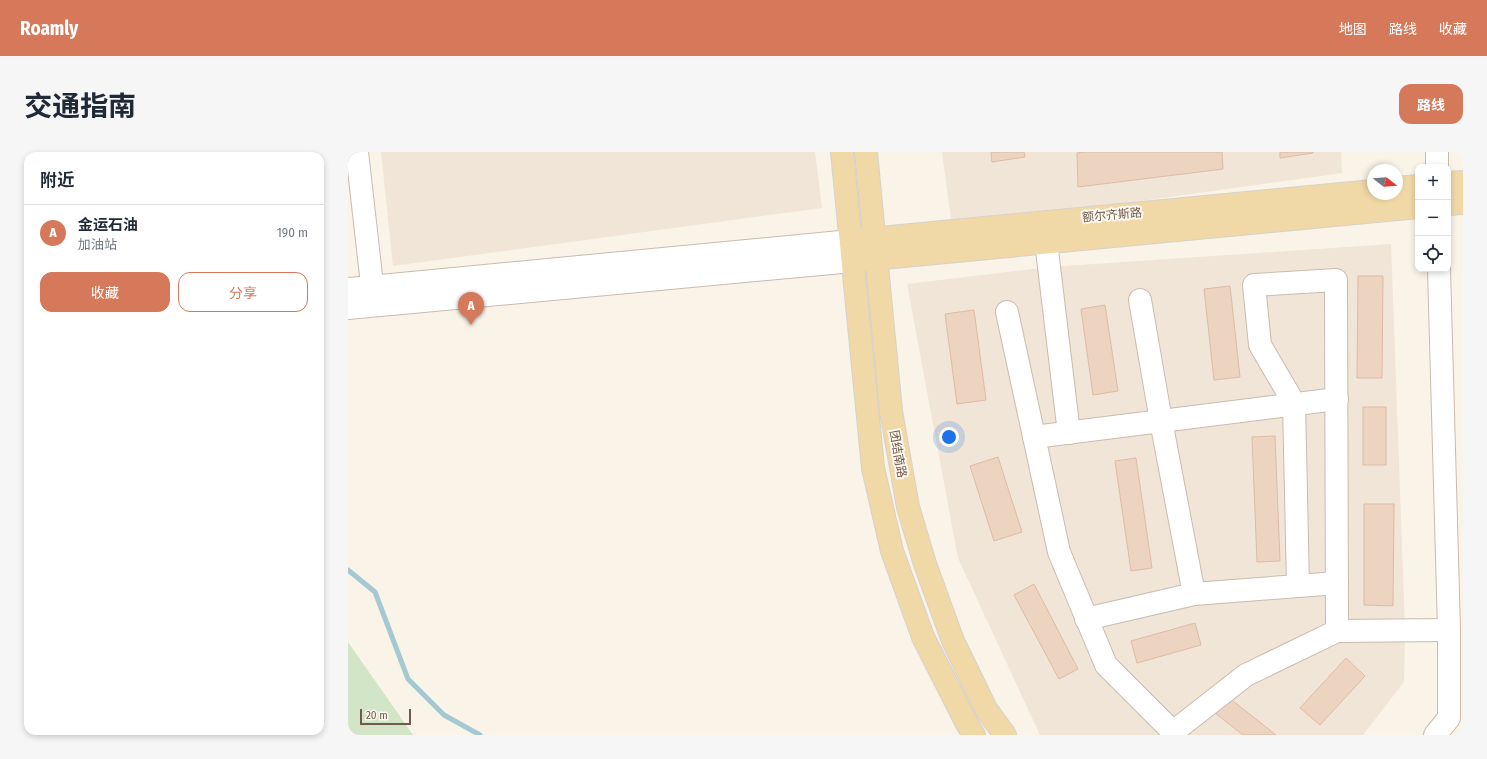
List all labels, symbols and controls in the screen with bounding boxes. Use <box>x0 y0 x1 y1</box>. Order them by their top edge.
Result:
text: Roamly <box>20 17 78 40</box>
text: 地图 <box>1339 21 1367 38</box>
text: 路线 <box>1389 21 1417 38</box>
text: 收藏 <box>1439 21 1467 38</box>
button: 路线 <box>1399 84 1463 124</box>
text: 交通指南 <box>24 90 136 123</box>
north arrow <box>1367 164 1403 200</box>
map controls <box>1415 164 1451 272</box>
button: + <box>1415 164 1451 200</box>
text: 附近 <box>40 170 74 191</box>
button: − <box>1415 200 1451 236</box>
street label: 额尔齐斯路 <box>1081 205 1143 225</box>
text: 金运石油 <box>78 216 138 234</box>
text: A <box>49 225 57 240</box>
text: 190 m <box>277 225 308 240</box>
button: locate <box>1415 236 1451 272</box>
text: 加油站 <box>78 237 117 252</box>
button: 收藏 <box>40 272 170 312</box>
button: 分享 <box>178 272 308 312</box>
pin: A <box>458 292 484 325</box>
your location <box>939 427 959 447</box>
street label: 团结南路 <box>887 429 909 479</box>
scale bar <box>360 707 411 726</box>
text: 20 m <box>366 709 388 722</box>

